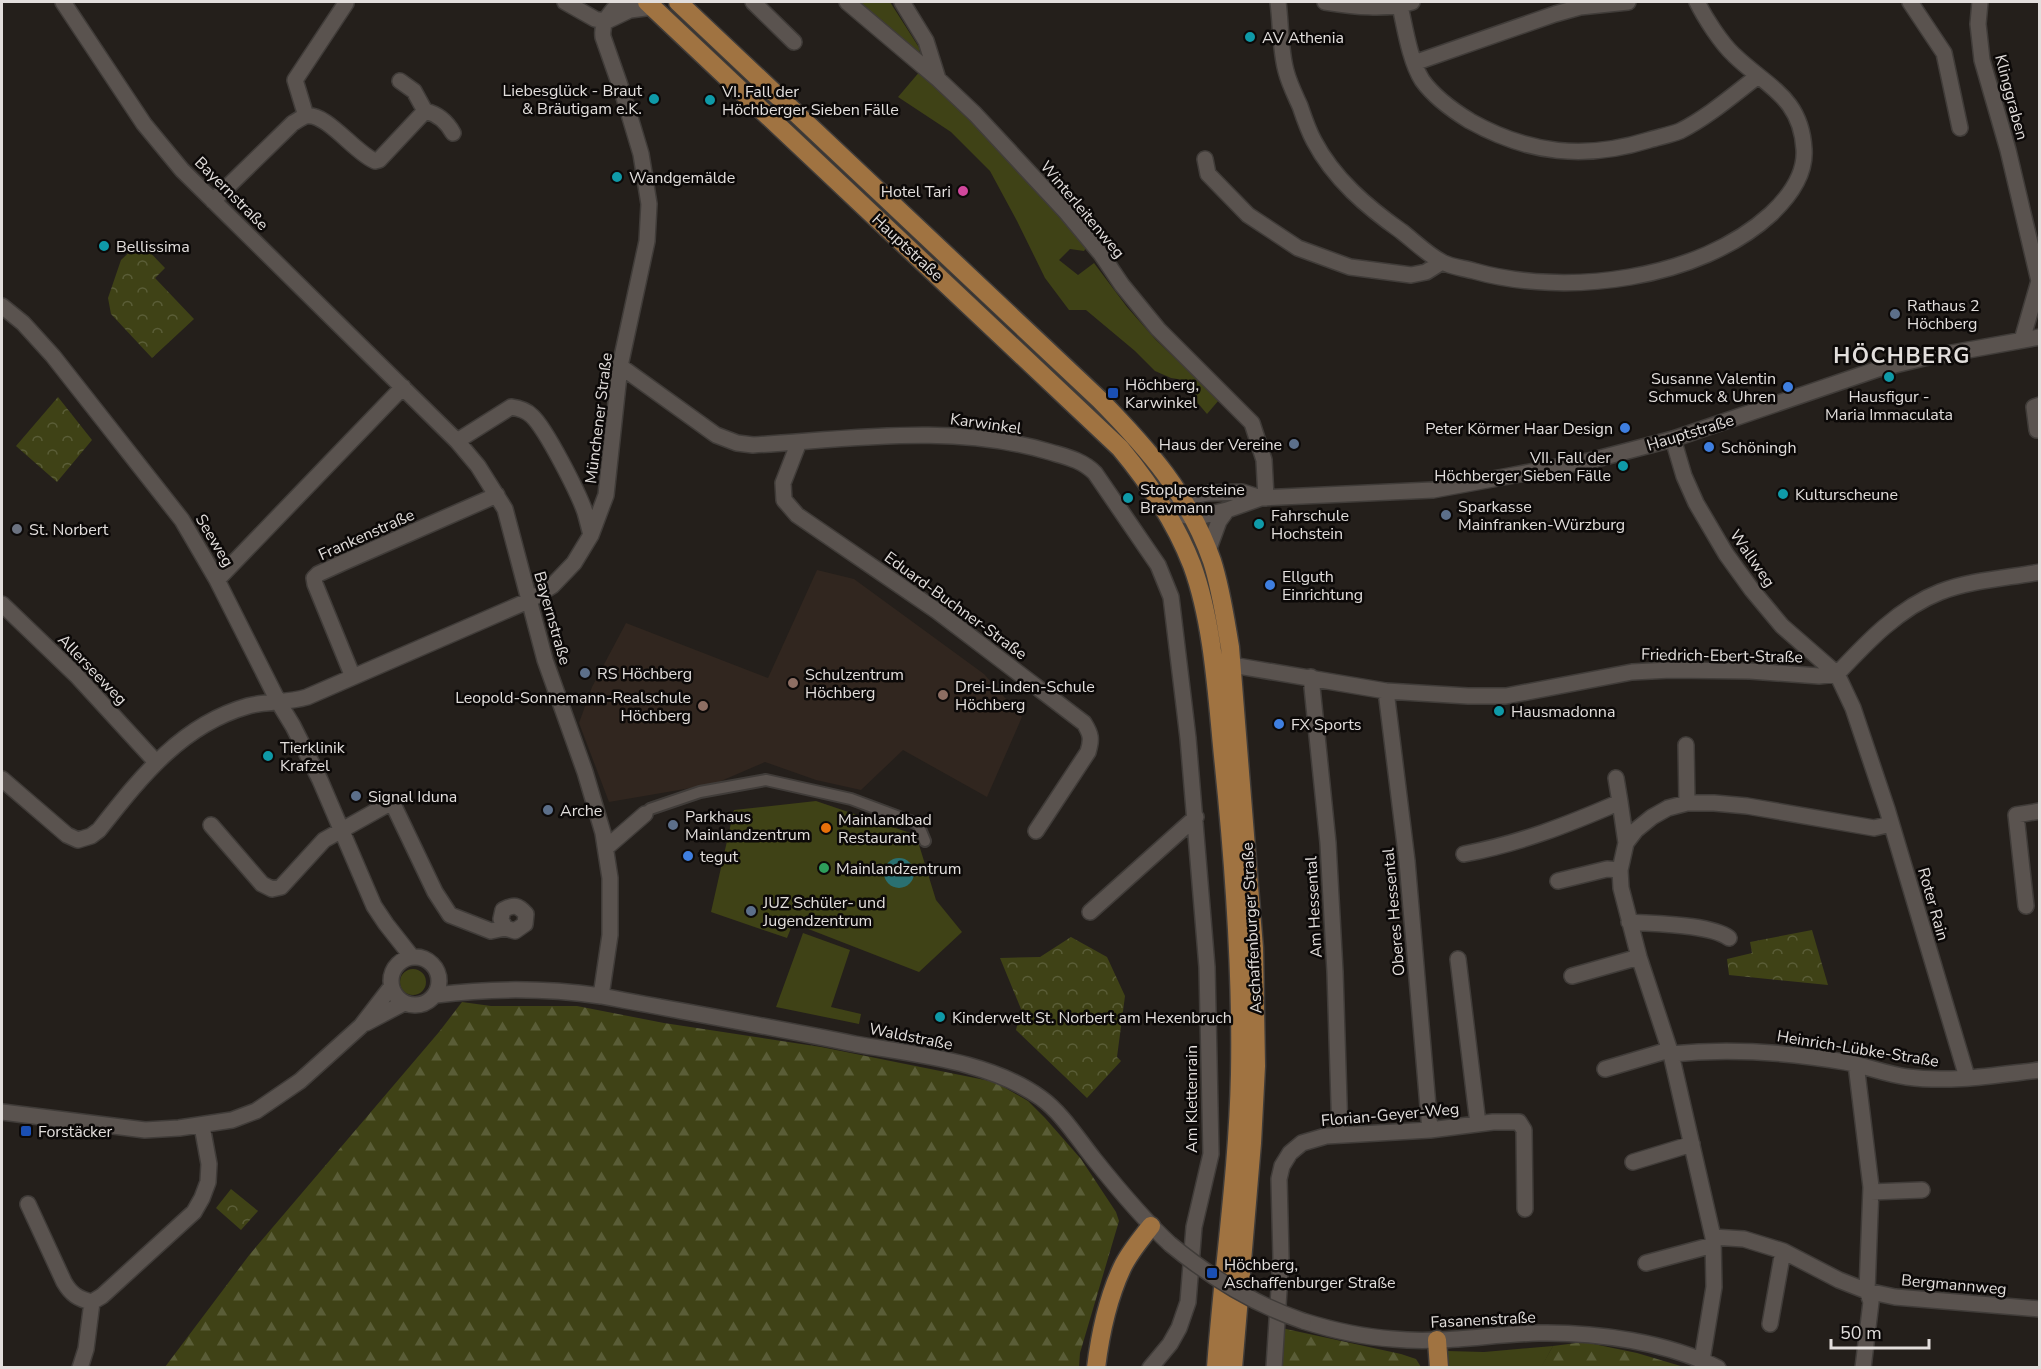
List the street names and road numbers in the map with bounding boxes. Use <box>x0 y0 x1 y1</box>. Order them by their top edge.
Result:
street label: Klinggraben <box>1989 52 2033 142</box>
street label: Bayernstraße <box>189 152 273 236</box>
street label: Winterleitenweg <box>1035 156 1130 263</box>
street label: Hauptstraße <box>867 209 948 287</box>
street label: Münchener Straße <box>580 351 618 485</box>
street label: Karwinkel <box>949 408 1023 440</box>
street label: Hauptstraße <box>1644 409 1737 457</box>
street label: Frankenstraße <box>315 504 418 566</box>
street label: Seeweg <box>190 510 239 571</box>
street label: Wallweg <box>1724 525 1780 592</box>
street label: Eduard-Buchner-Straße <box>880 547 1031 665</box>
street label: Bayernstraße <box>528 569 576 668</box>
street label: Allerseeweg <box>53 629 132 710</box>
street label: Friedrich-Ebert-Straße <box>1641 644 1803 668</box>
street label: Aschaffenburger Straße <box>1237 842 1267 1014</box>
street label: Oberes Hessental <box>1377 847 1411 977</box>
street label: Am Hessental <box>1300 855 1328 958</box>
street label: Roter Rain <box>1912 865 1954 943</box>
street label: Waldstraße <box>867 1018 955 1056</box>
street label: Heinrich-Lübke-Straße <box>1775 1025 1941 1073</box>
street label: Am Klettenrain <box>1181 1045 1203 1153</box>
street label: Florian-Geyer-Weg <box>1320 1098 1460 1132</box>
street label: Bergmannweg <box>1900 1269 2008 1301</box>
street label: Fasanenstraße <box>1430 1306 1536 1334</box>

